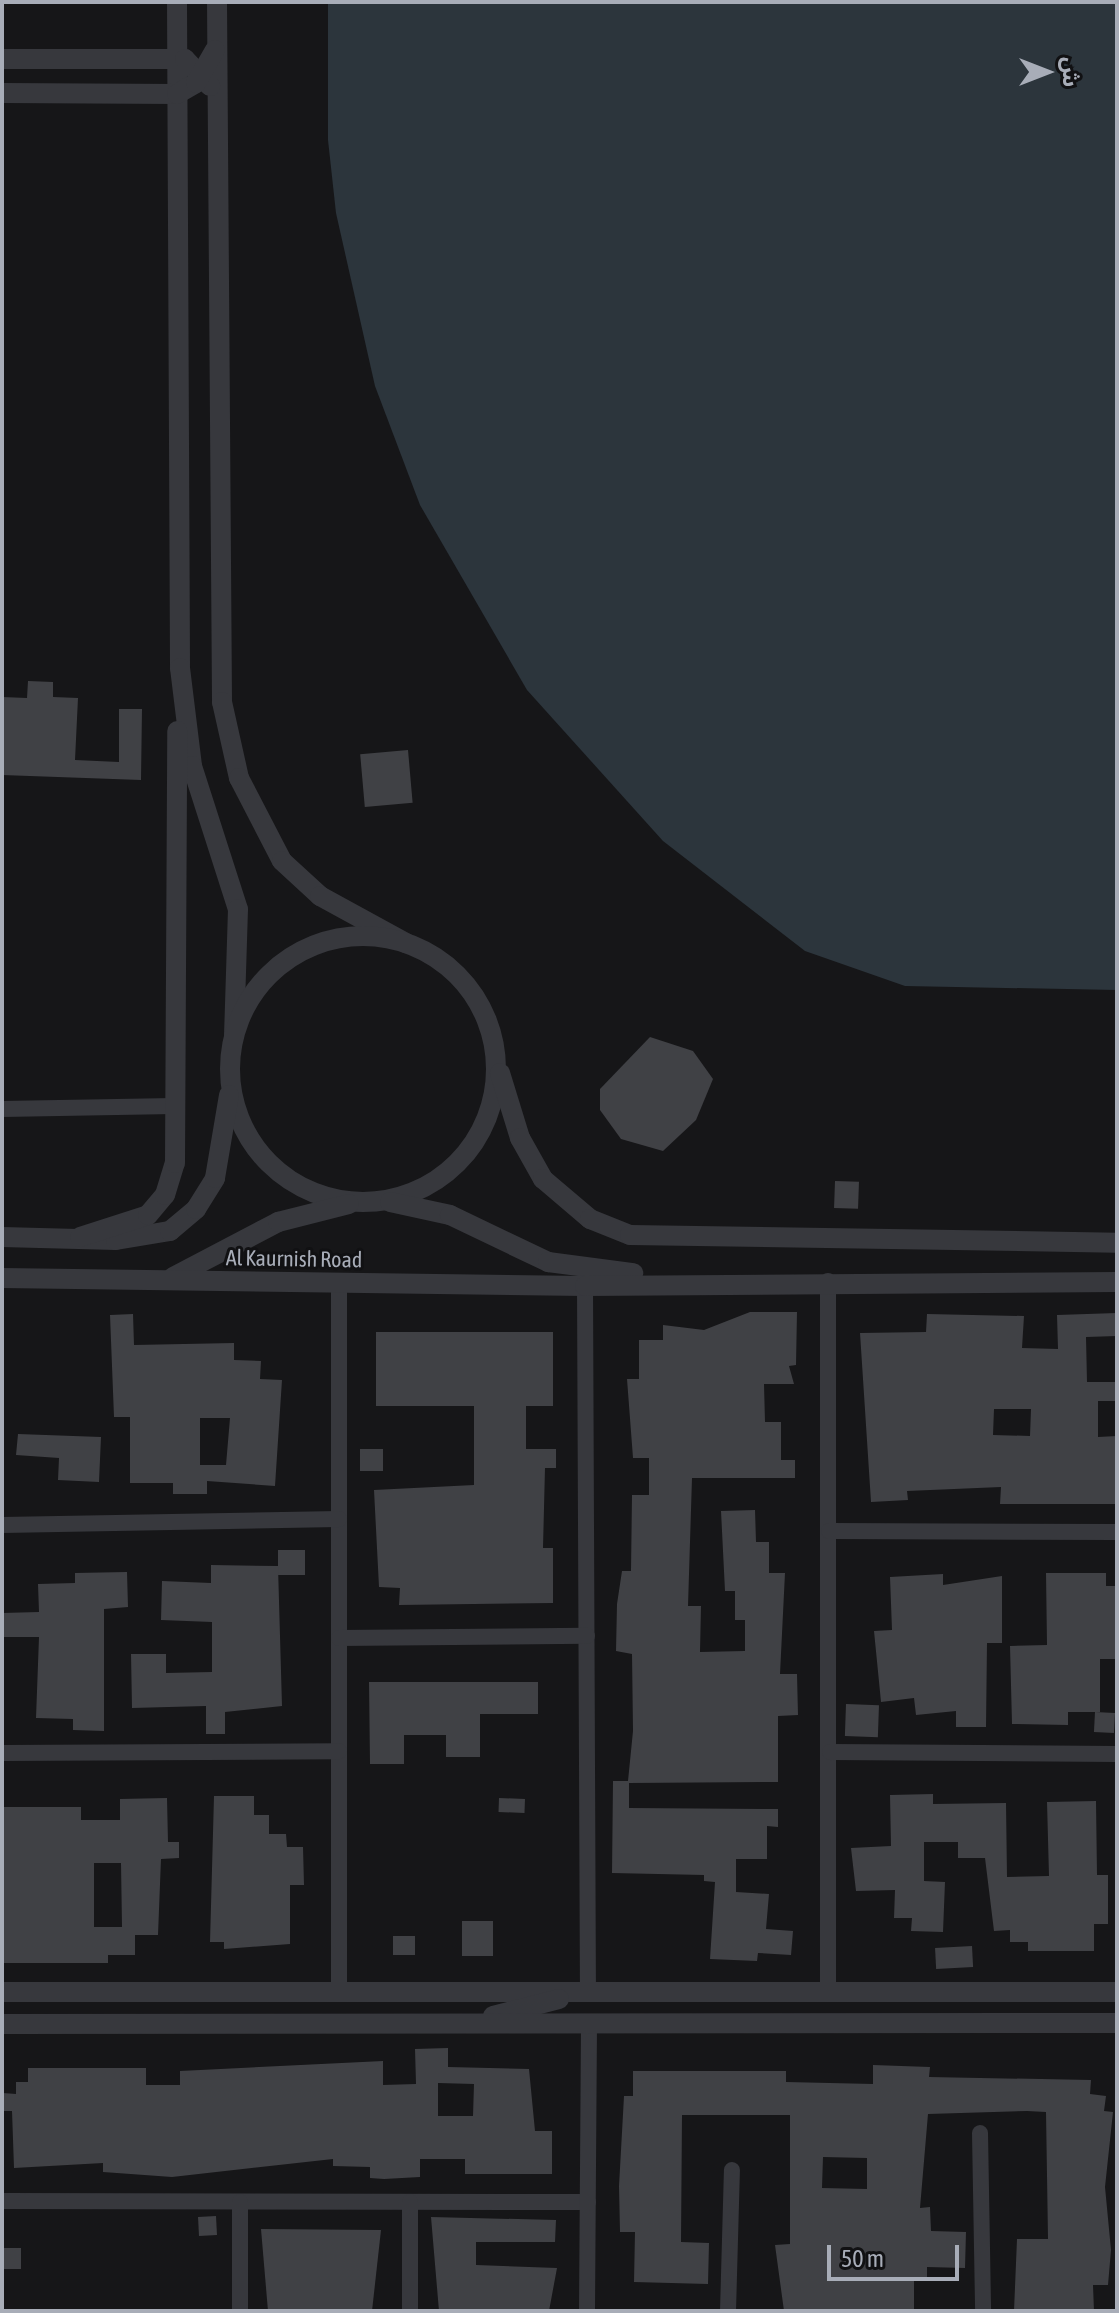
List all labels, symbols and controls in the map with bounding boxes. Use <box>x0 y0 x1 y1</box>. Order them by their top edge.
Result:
north arrow <box>1007 32 1087 112</box>
text: ش <box>1058 57 1084 87</box>
street label: Al Kaurnish Road <box>226 1245 362 1273</box>
scale bar <box>831 2229 963 2279</box>
text: 50 m <box>841 2245 884 2272</box>

